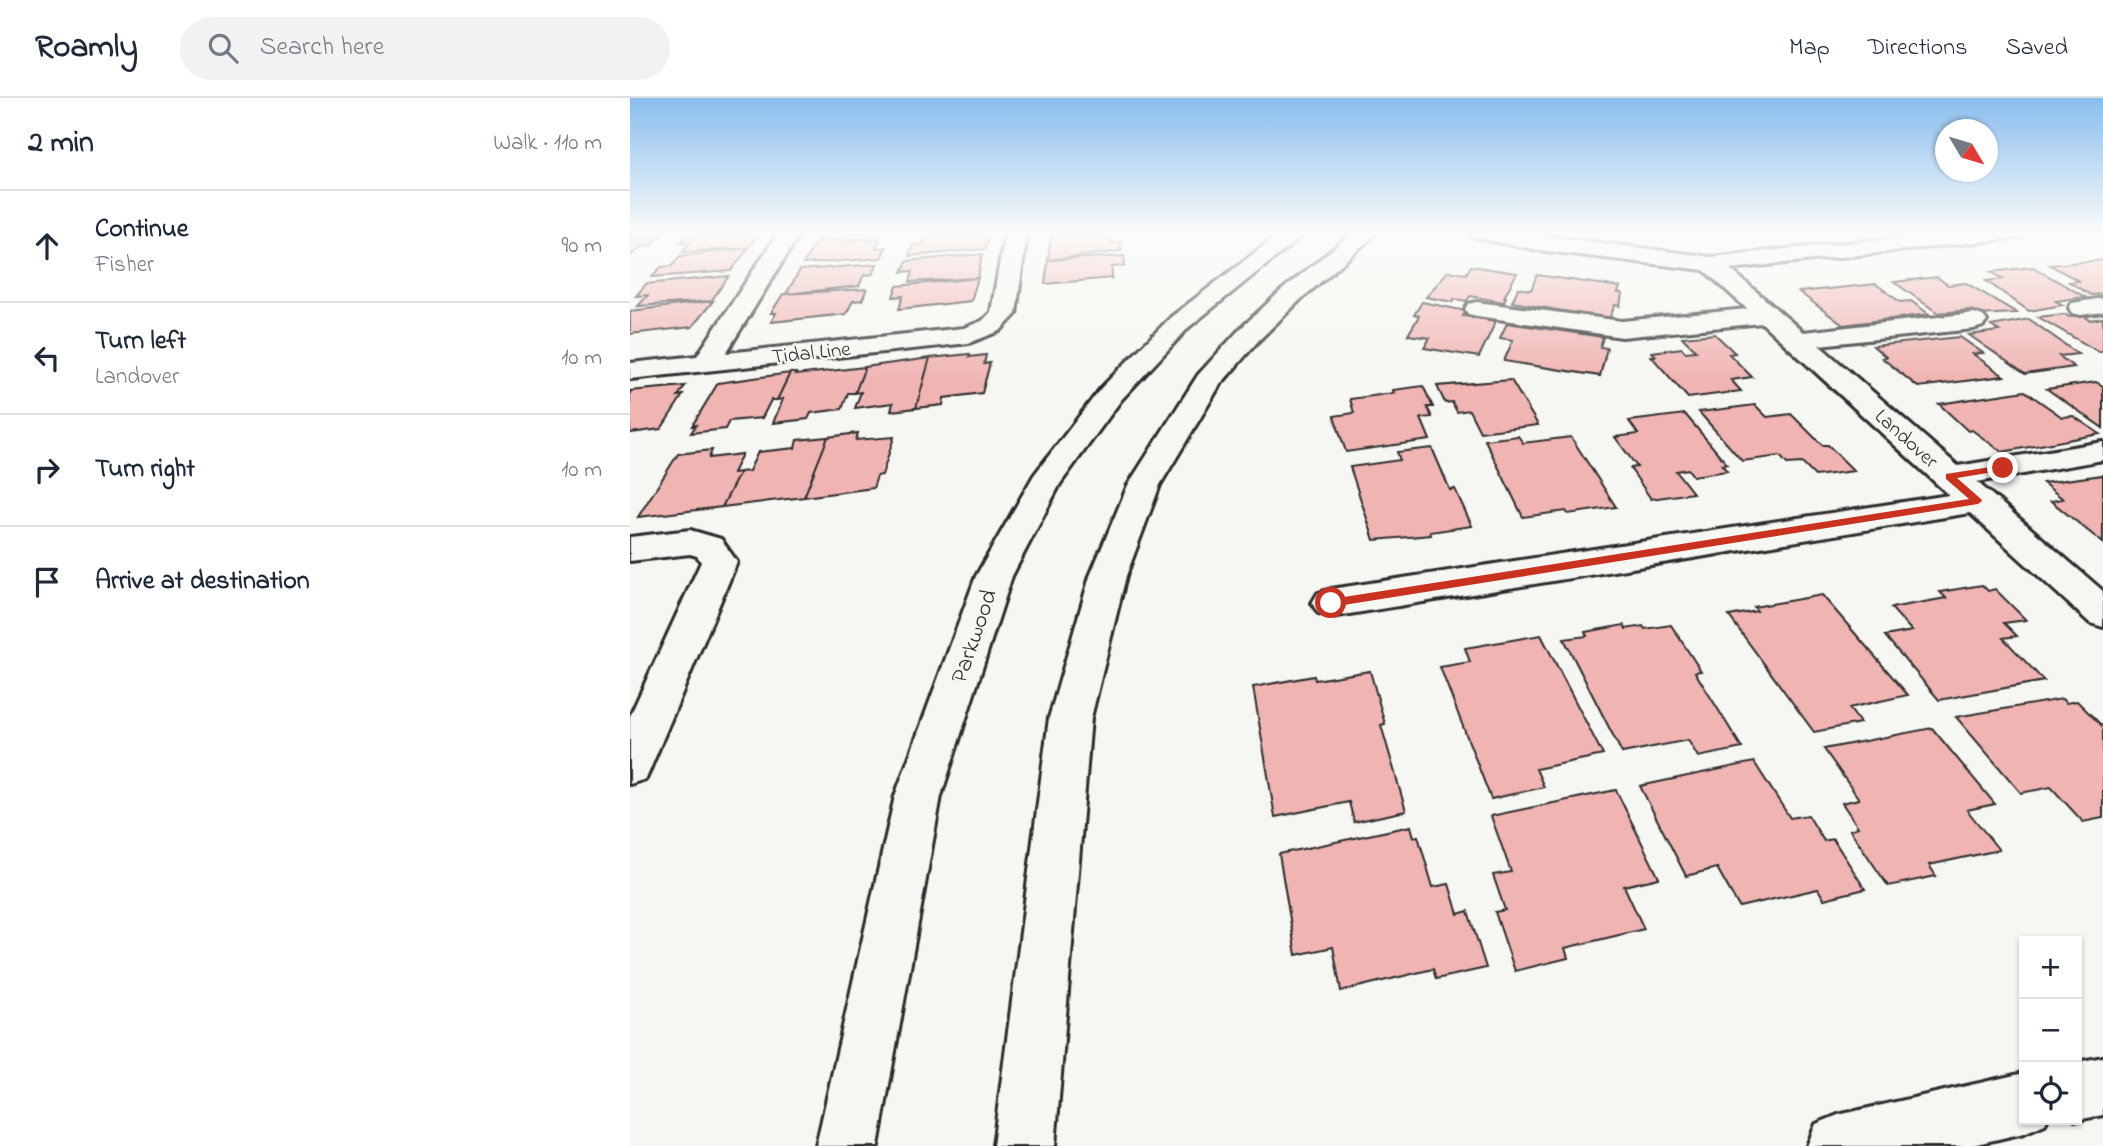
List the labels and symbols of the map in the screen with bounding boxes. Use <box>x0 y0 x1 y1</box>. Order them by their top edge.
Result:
north arrow <box>1935 119 1998 182</box>
street label: Tidal Line <box>770 335 853 373</box>
street label: Landover <box>1867 403 1945 477</box>
route end <box>1987 452 2018 483</box>
street label: Parkwood <box>943 585 1008 689</box>
route start <box>1315 587 1346 618</box>

